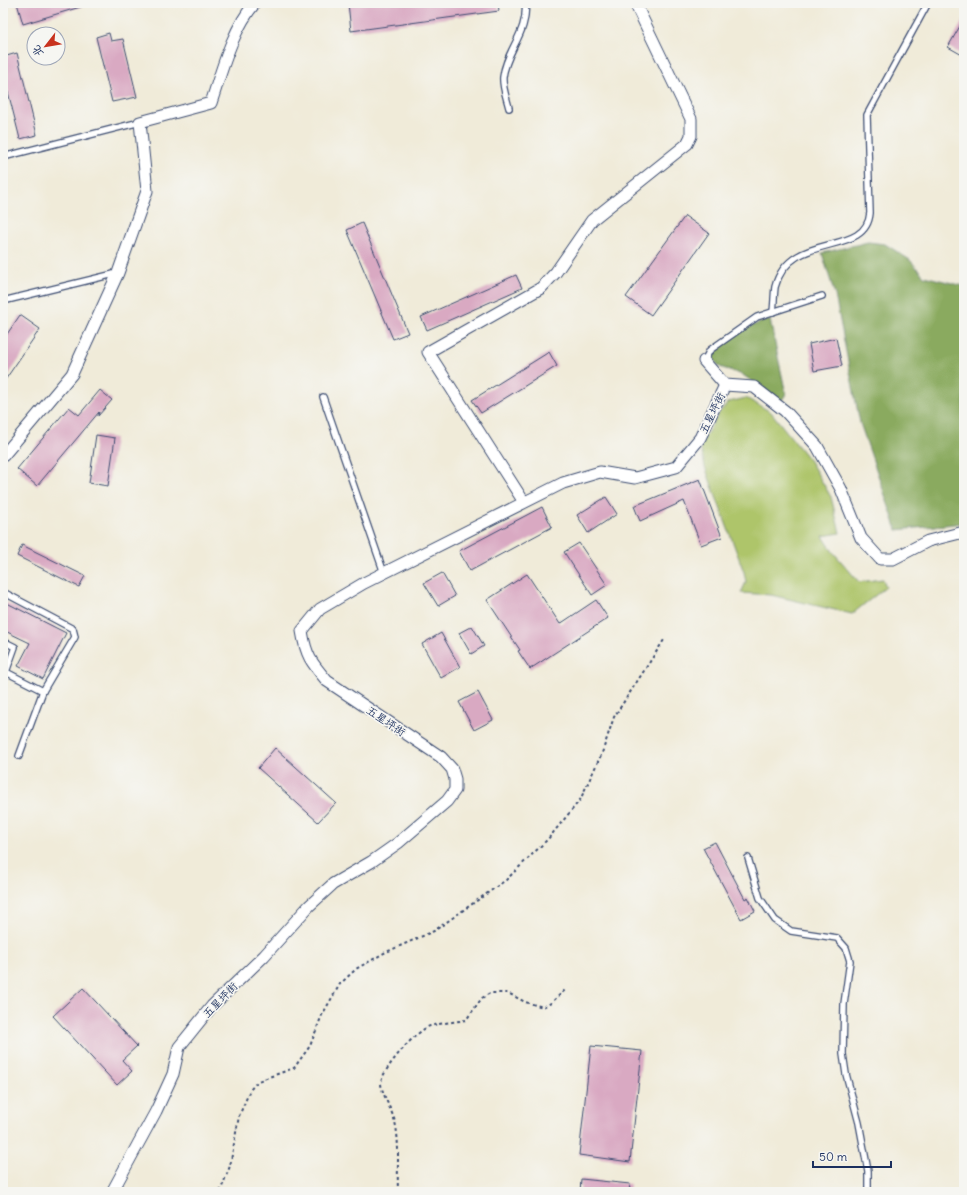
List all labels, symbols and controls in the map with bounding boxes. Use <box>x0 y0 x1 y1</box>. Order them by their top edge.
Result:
north arrow <box>26 26 66 66</box>
text: 北 <box>29 43 46 59</box>
street label: 五星坪街 <box>696 389 728 436</box>
street label: 五星坪街 <box>364 703 409 740</box>
street label: 五星坪街 <box>200 979 241 1021</box>
scale bar <box>813 1143 891 1169</box>
text: 50 m <box>819 1149 848 1164</box>

